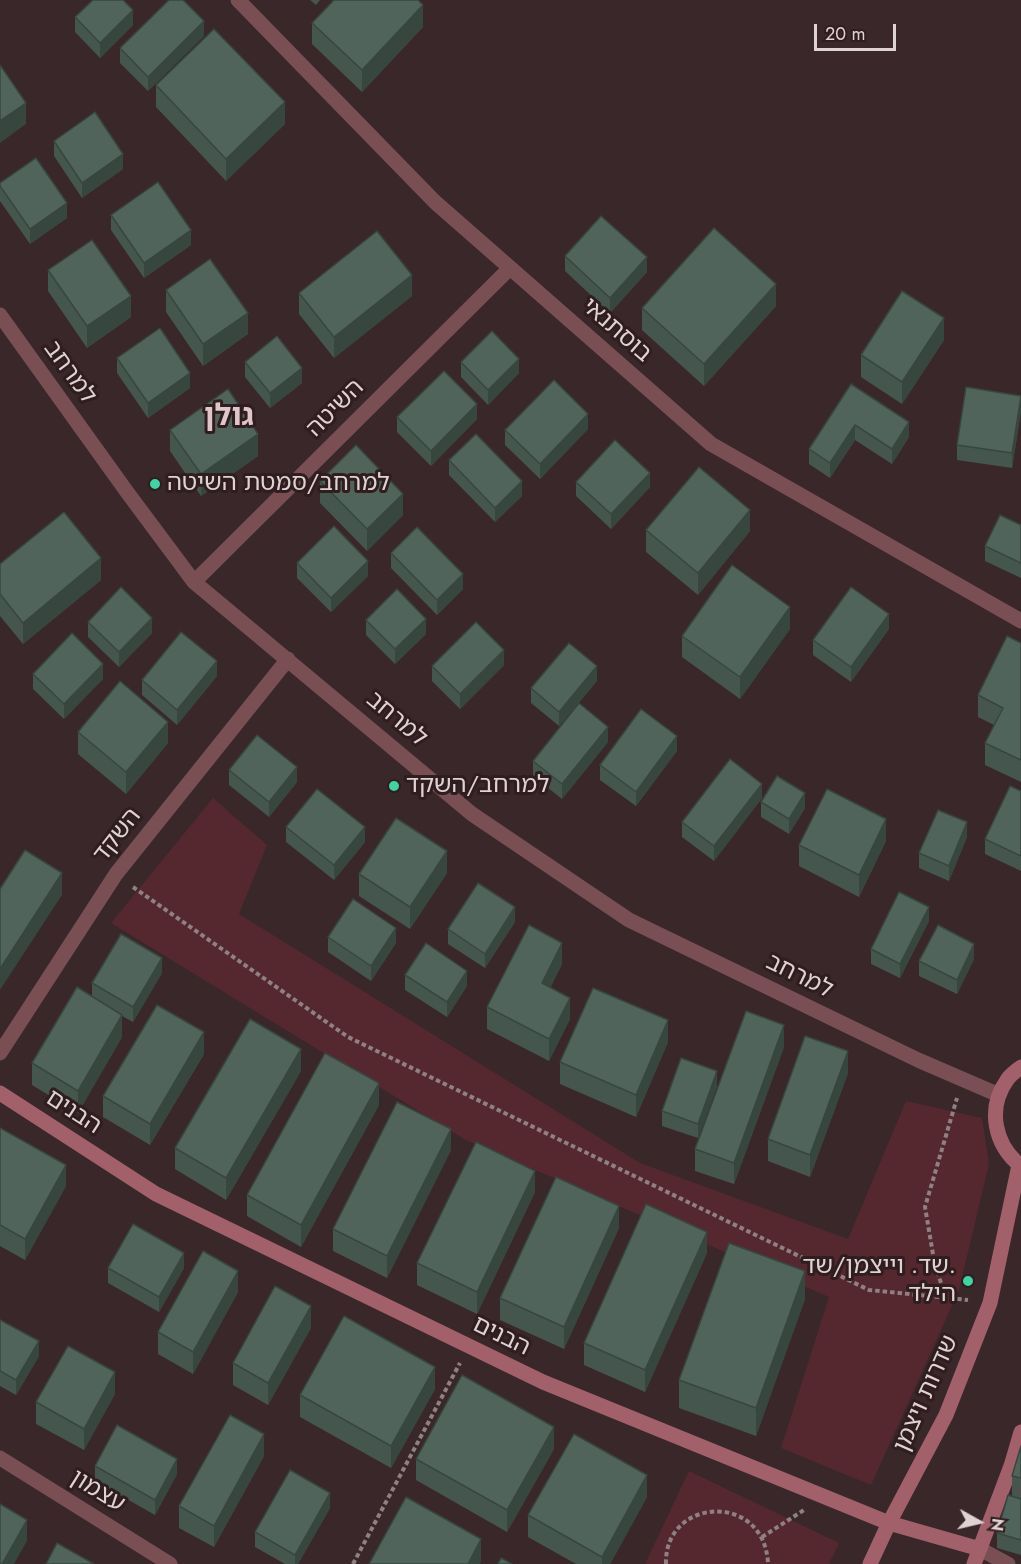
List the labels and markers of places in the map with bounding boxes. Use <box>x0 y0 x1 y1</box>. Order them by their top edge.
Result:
place label: למרחב/סמטת השיטה <box>167 470 390 498</box>
marker: למרחב/סמטת השיטה <box>148 477 162 491</box>
place label: למרחב/השקד <box>406 772 550 800</box>
marker: למרחב/השקד <box>387 779 401 793</box>
place label: שד. וייצמן/שד. הילד <box>803 1253 956 1309</box>
marker: שד. וייצמן/שד. הילד <box>961 1274 975 1288</box>

